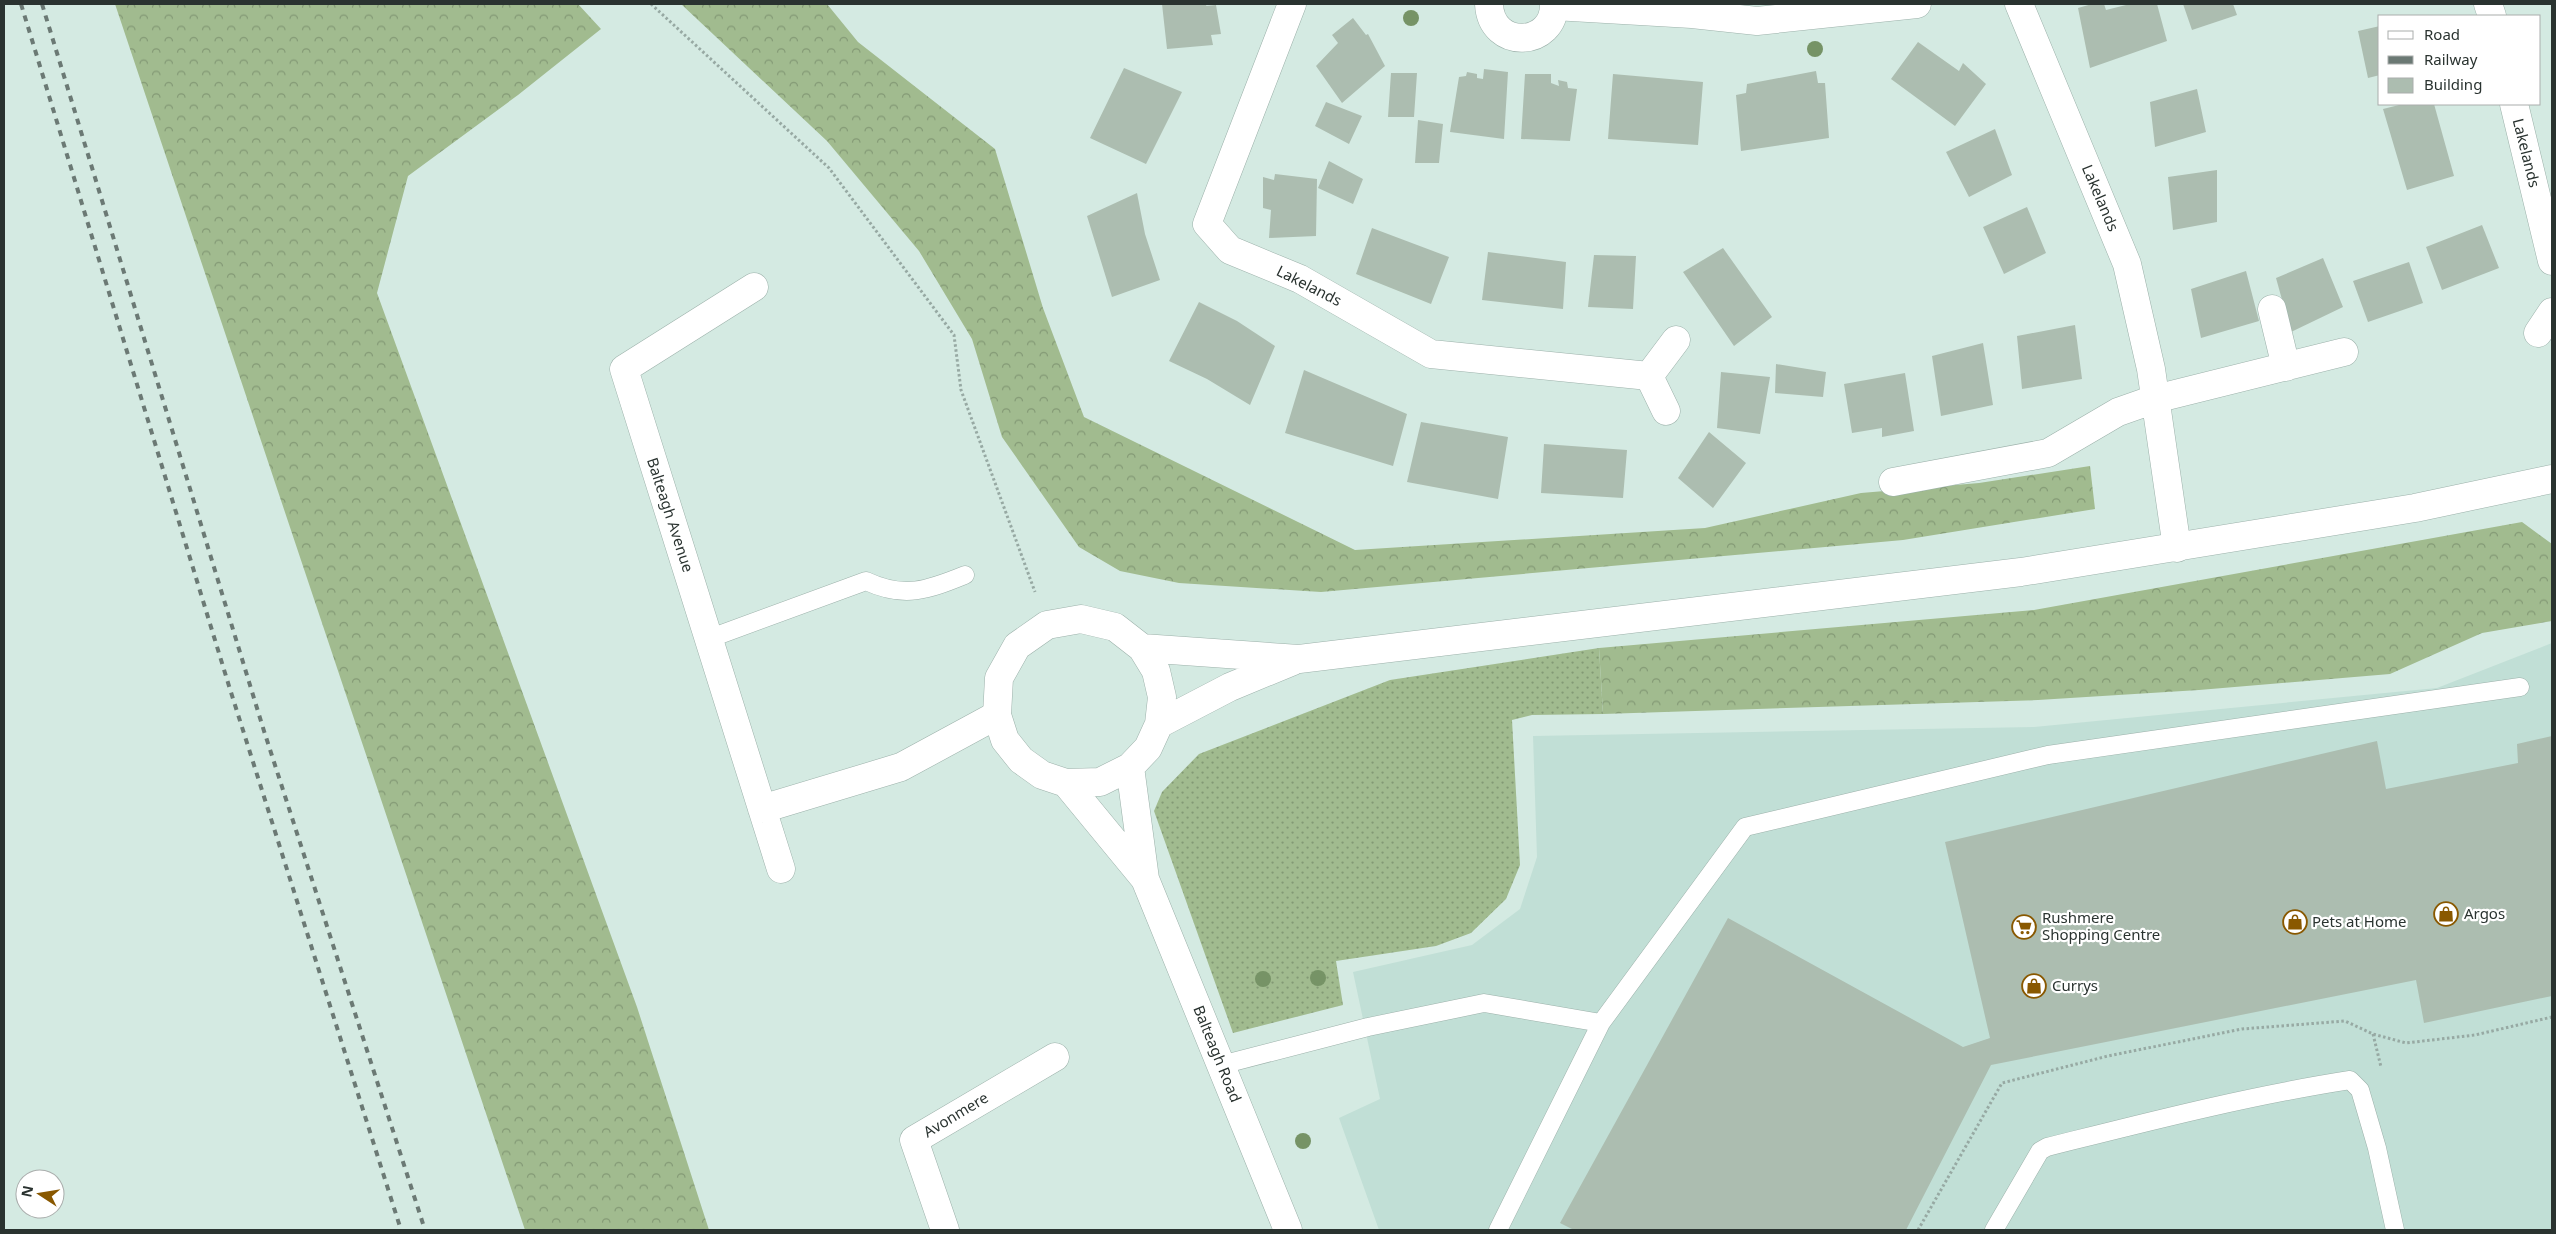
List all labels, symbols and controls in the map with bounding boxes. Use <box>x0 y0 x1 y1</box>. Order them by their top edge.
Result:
legend <box>2378 15 2541 105</box>
text: Road <box>2424 24 2460 44</box>
text: Railway <box>2424 49 2478 69</box>
text: Building <box>2424 74 2482 94</box>
street label: Lakelands <box>2509 116 2545 189</box>
street label: Lakelands <box>2078 161 2124 234</box>
street label: Lakelands <box>1273 260 1345 310</box>
street label: Balteagh Avenue <box>643 455 699 575</box>
shop icon: Argos <box>2433 901 2459 927</box>
place label: Argos <box>2464 903 2505 923</box>
place label: Rushmere Shopping Centre <box>2042 907 2160 944</box>
shop icon: Pets at Home <box>2282 909 2308 935</box>
place label: Pets at Home <box>2312 911 2406 931</box>
supermarket icon: Rushmere Shopping Centre <box>2011 914 2037 940</box>
shop icon: Currys <box>2021 973 2047 999</box>
place label: Currys <box>2052 975 2098 995</box>
street label: Balteagh Road <box>1189 1002 1246 1105</box>
street label: Avonmere <box>919 1087 992 1141</box>
north arrow <box>15 1169 65 1219</box>
text: N <box>16 1184 37 1199</box>

